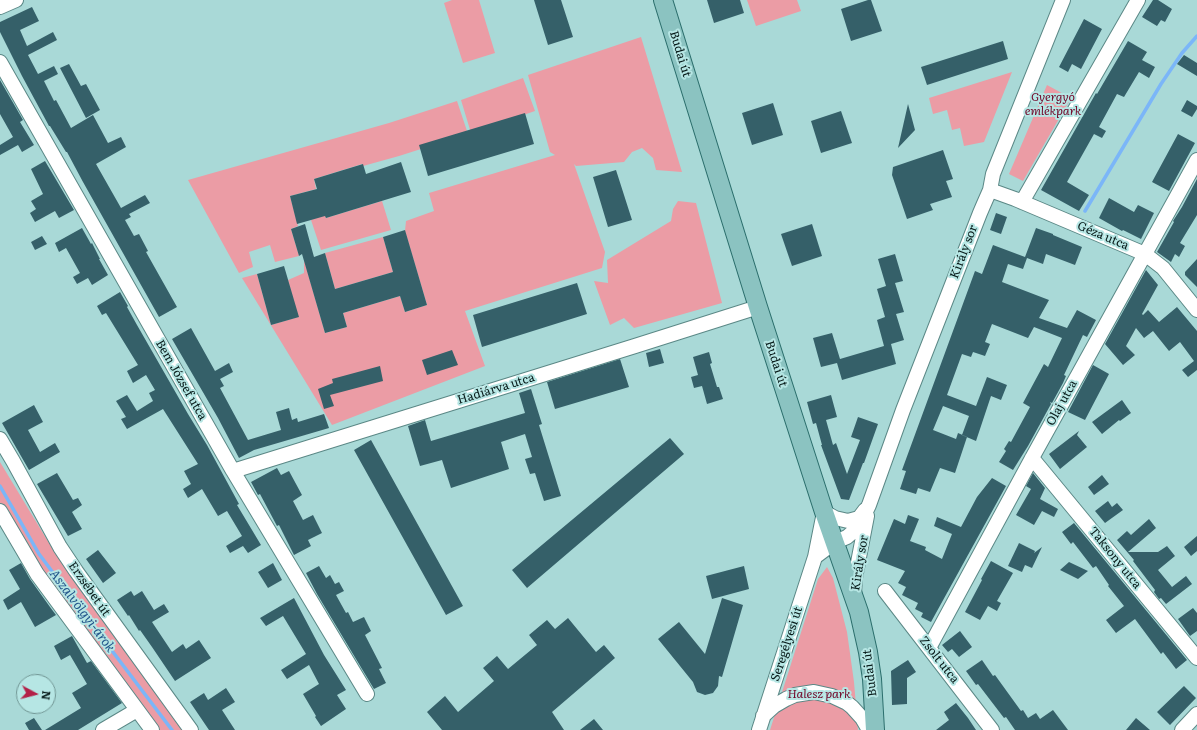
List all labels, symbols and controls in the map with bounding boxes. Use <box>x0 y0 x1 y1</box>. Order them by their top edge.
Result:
street label: Budai út <box>666 29 694 79</box>
park label: Gyergyó emlékpark <box>1025 90 1081 118</box>
street label: Géza utca <box>1075 219 1131 253</box>
street label: Király sor <box>947 223 981 281</box>
street label: Bem József utca <box>152 337 210 423</box>
street label: Budai út <box>762 339 790 389</box>
street label: Hadiárva utca <box>456 370 536 408</box>
street label: Olaj utca <box>1044 378 1080 428</box>
street label: Taksony utca <box>1086 524 1144 592</box>
street label: Király sor <box>848 534 872 592</box>
street label: Erzsébet út <box>65 559 113 619</box>
water label: Aszalvölgyi-árok <box>46 567 118 655</box>
street label: Seregélyesi út <box>768 605 806 683</box>
street label: Zsolt utca <box>916 634 962 686</box>
street label: Budai út <box>860 648 880 698</box>
north arrow <box>16 674 56 714</box>
park label: Halesz park <box>787 687 851 701</box>
text: N <box>38 690 55 701</box>

